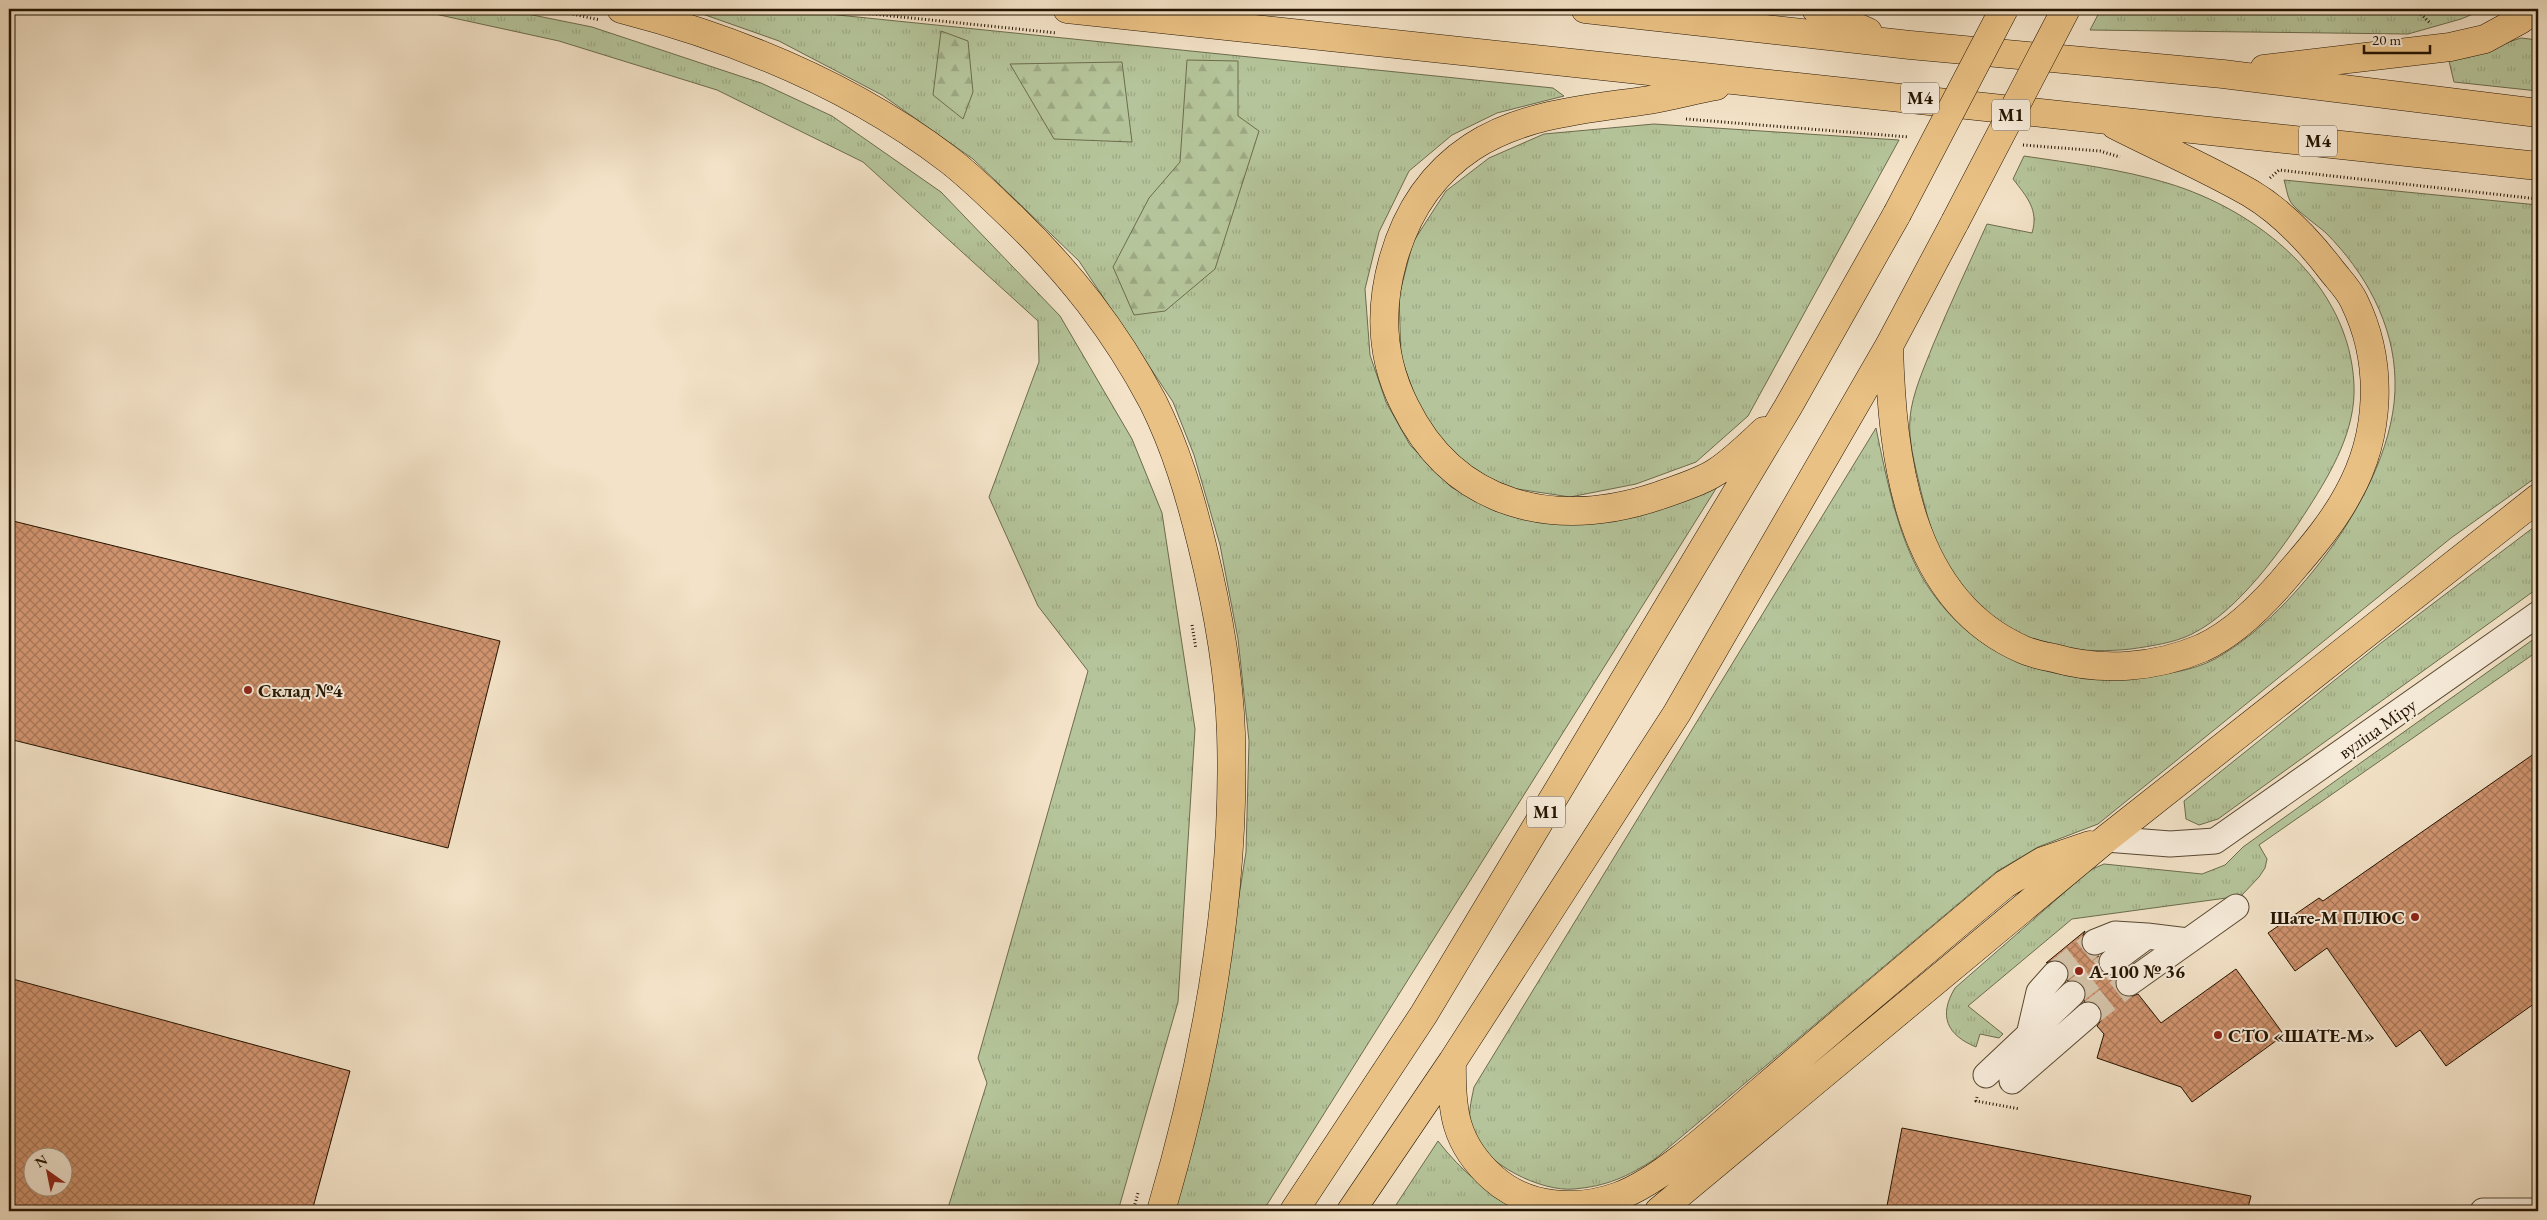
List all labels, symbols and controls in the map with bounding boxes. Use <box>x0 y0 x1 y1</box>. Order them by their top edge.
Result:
scale bar <box>2364 22 2431 54</box>
text: 20 m <box>2372 30 2401 49</box>
road number: М4 <box>1901 82 1939 114</box>
road number: М1 <box>1992 100 2030 130</box>
road number: М4 <box>2299 125 2337 156</box>
place label: Склад №4 <box>258 678 343 703</box>
marker: Склад №4 <box>242 684 254 696</box>
street label: вуліца Міру <box>2333 692 2422 764</box>
road number: М1 <box>1527 796 1565 828</box>
place label: Шате-М ПЛЮС <box>2270 905 2405 930</box>
marker: Шате-М ПЛЮС <box>2409 911 2421 923</box>
place label: А-100 № 36 <box>2088 959 2185 984</box>
marker: А-100 № 36 <box>2073 965 2085 977</box>
place label: СТО «ШАТЕ-М» <box>2228 1023 2375 1048</box>
marker: СТО «ШАТЕ-М» <box>2212 1029 2224 1041</box>
north arrow <box>22 1148 72 1198</box>
text: N <box>31 1150 51 1172</box>

